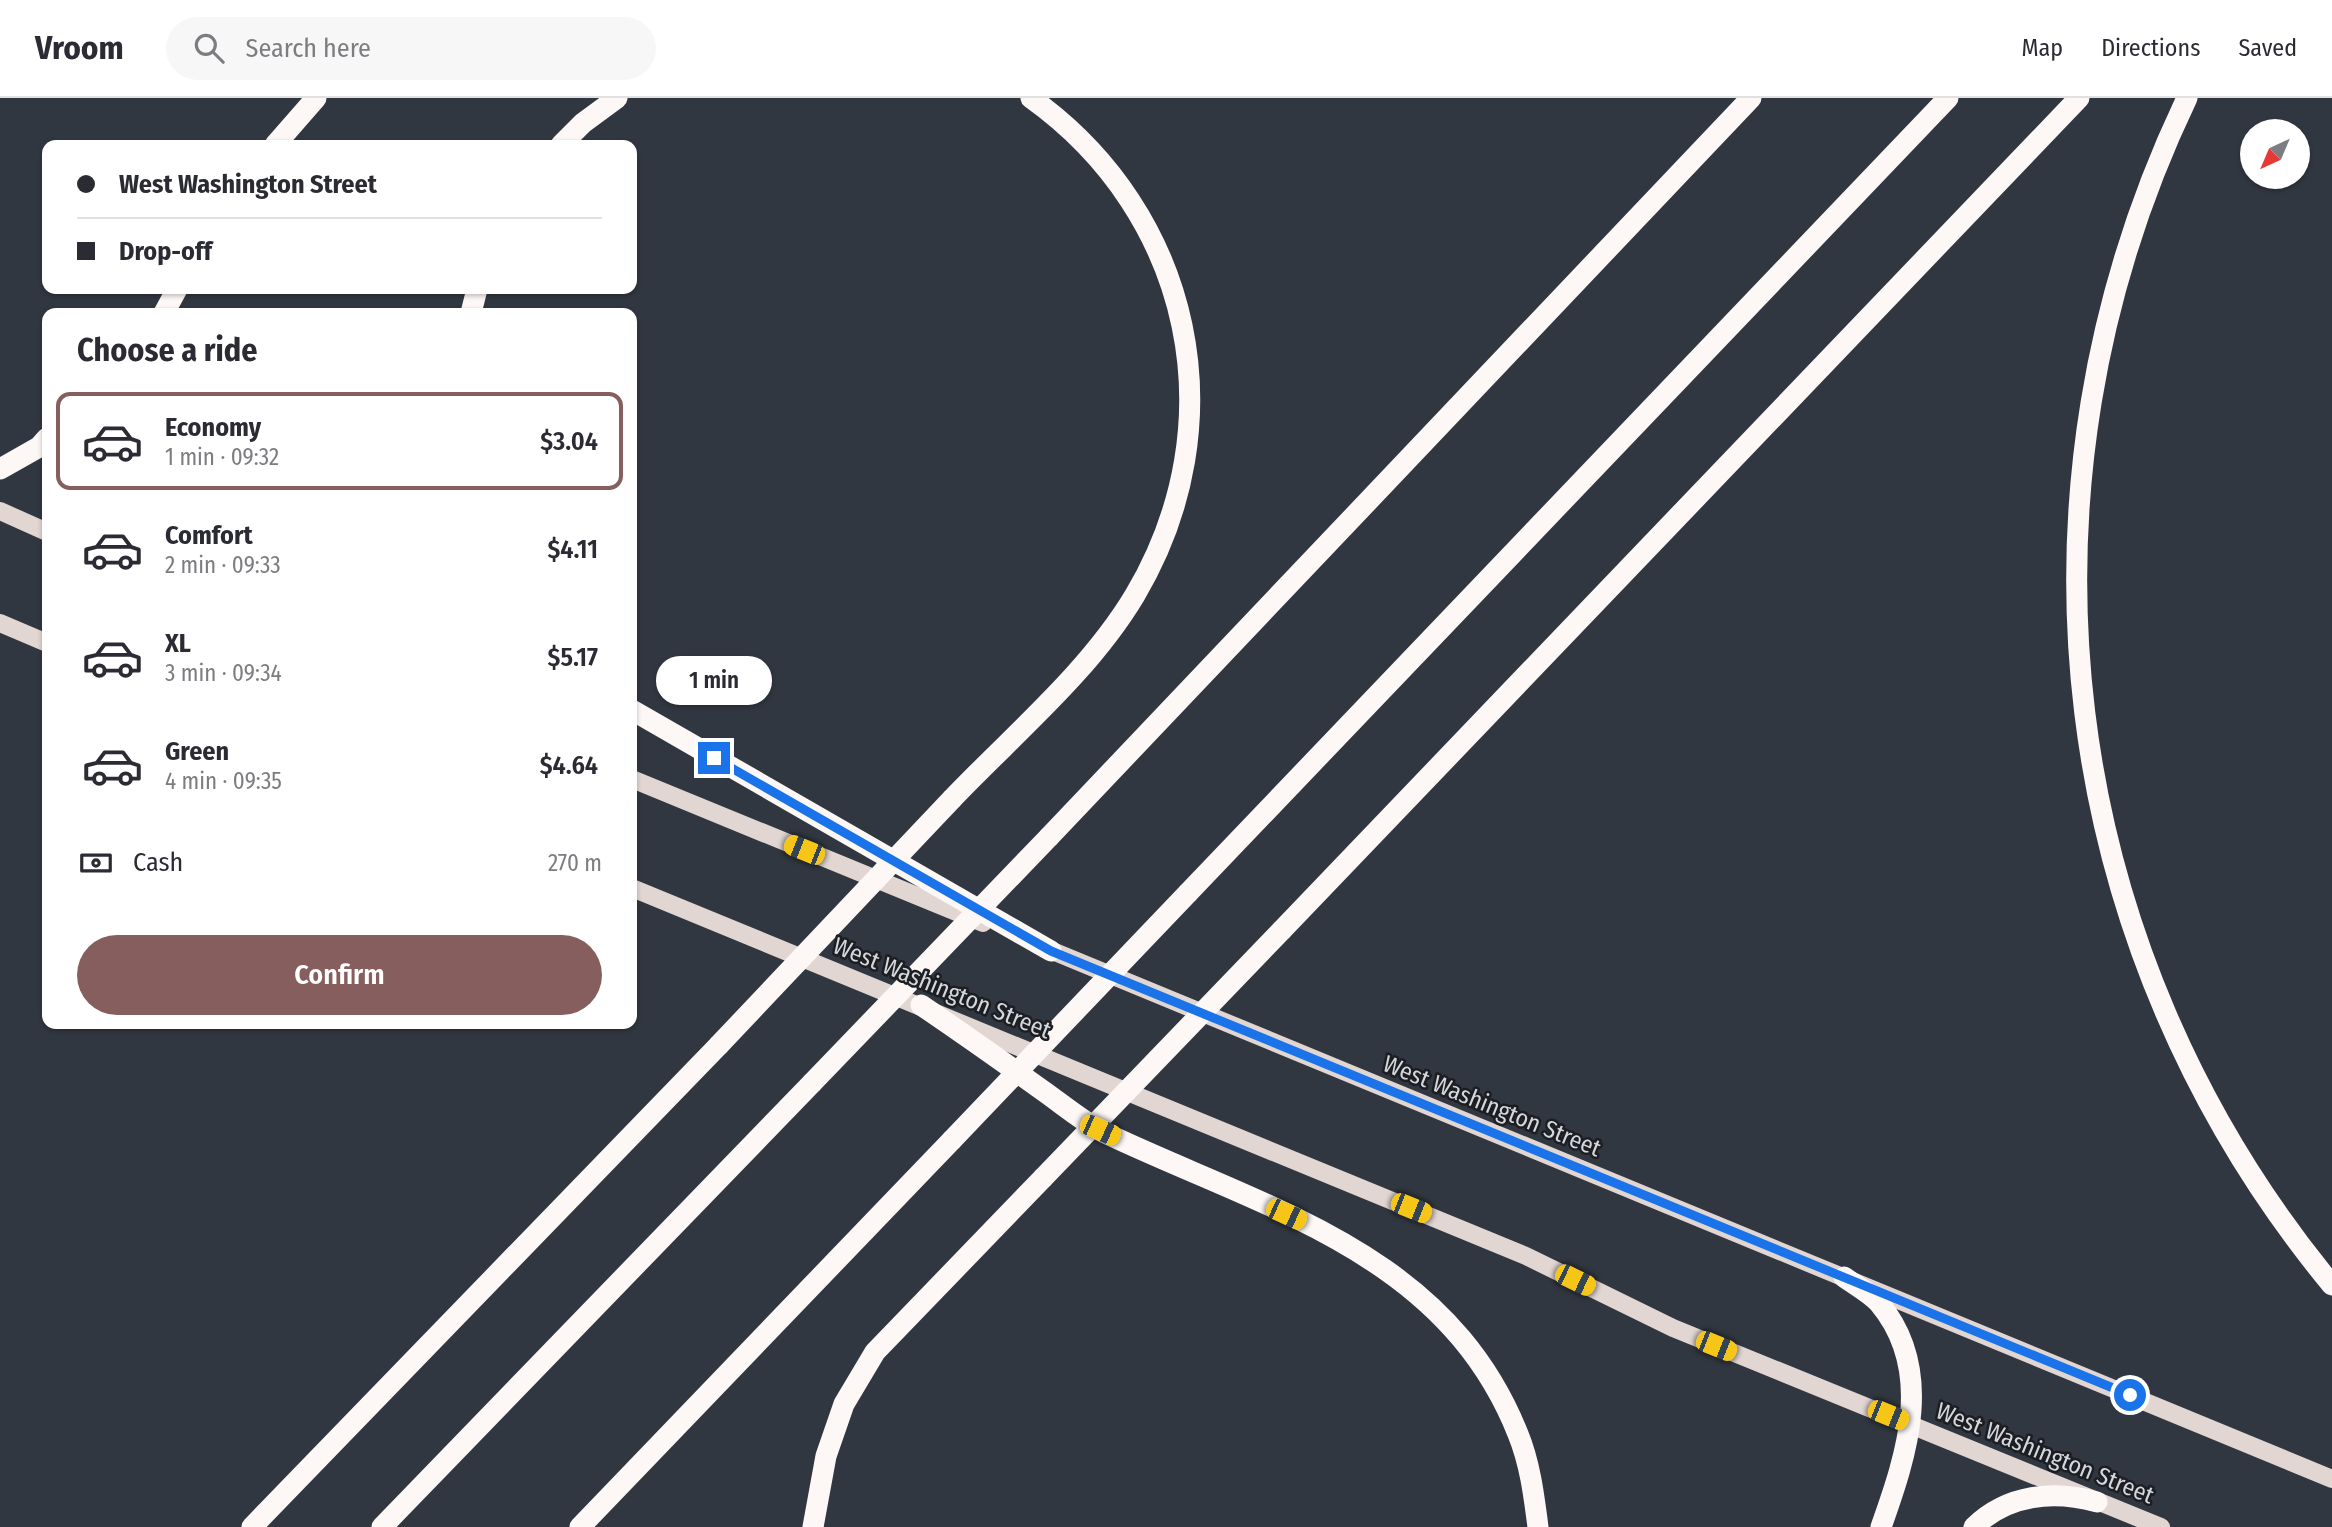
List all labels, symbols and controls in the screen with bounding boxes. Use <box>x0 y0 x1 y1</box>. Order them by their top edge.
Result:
search box <box>166 17 656 80</box>
text: Vroom <box>35 28 124 68</box>
icon: search <box>190 29 228 67</box>
text: Search here <box>246 33 371 64</box>
text: Map <box>2022 34 2063 62</box>
text: Directions <box>2101 34 2200 62</box>
text: Saved <box>2238 34 2297 62</box>
north arrow <box>2240 119 2310 189</box>
map controls <box>2240 119 2310 189</box>
text: West Washington Street <box>119 169 377 200</box>
text: Drop-off <box>119 236 212 267</box>
text: Choose a ride <box>77 331 258 369</box>
icon: car <box>81 410 144 473</box>
text: Economy <box>165 412 261 443</box>
text: $3.04 <box>540 426 598 457</box>
text: 1 min · 09:32 <box>165 443 279 471</box>
icon: car <box>81 518 144 581</box>
text: Comfort <box>165 520 253 551</box>
text: $4.11 <box>547 534 598 565</box>
text: 2 min · 09:33 <box>165 551 281 579</box>
icon: car <box>81 626 144 689</box>
text: XL <box>165 628 191 659</box>
text: $5.17 <box>548 642 598 673</box>
callout: 1 min <box>656 656 772 706</box>
text: 3 min · 09:34 <box>165 659 282 687</box>
text: 1 min <box>689 666 739 694</box>
icon: car <box>81 734 144 797</box>
text: Green <box>165 736 229 767</box>
route end <box>698 742 730 774</box>
text: $4.64 <box>540 750 598 781</box>
text: 4 min · 09:35 <box>165 767 282 795</box>
car <box>781 832 828 868</box>
icon: cash <box>77 844 115 882</box>
text: Cash <box>133 847 183 878</box>
text: 270 m <box>548 849 602 877</box>
street label: West Washington Street <box>829 931 1055 1045</box>
button: Confirm <box>77 935 602 1015</box>
street label: West Washington Street <box>1379 1049 1605 1163</box>
car <box>1077 1112 1124 1148</box>
car <box>1388 1190 1435 1226</box>
car <box>1263 1196 1310 1232</box>
car <box>1552 1261 1599 1299</box>
car <box>1693 1328 1740 1364</box>
route start <box>2114 1379 2146 1411</box>
street label: West Washington Street <box>1932 1396 2158 1510</box>
car <box>1865 1397 1912 1433</box>

